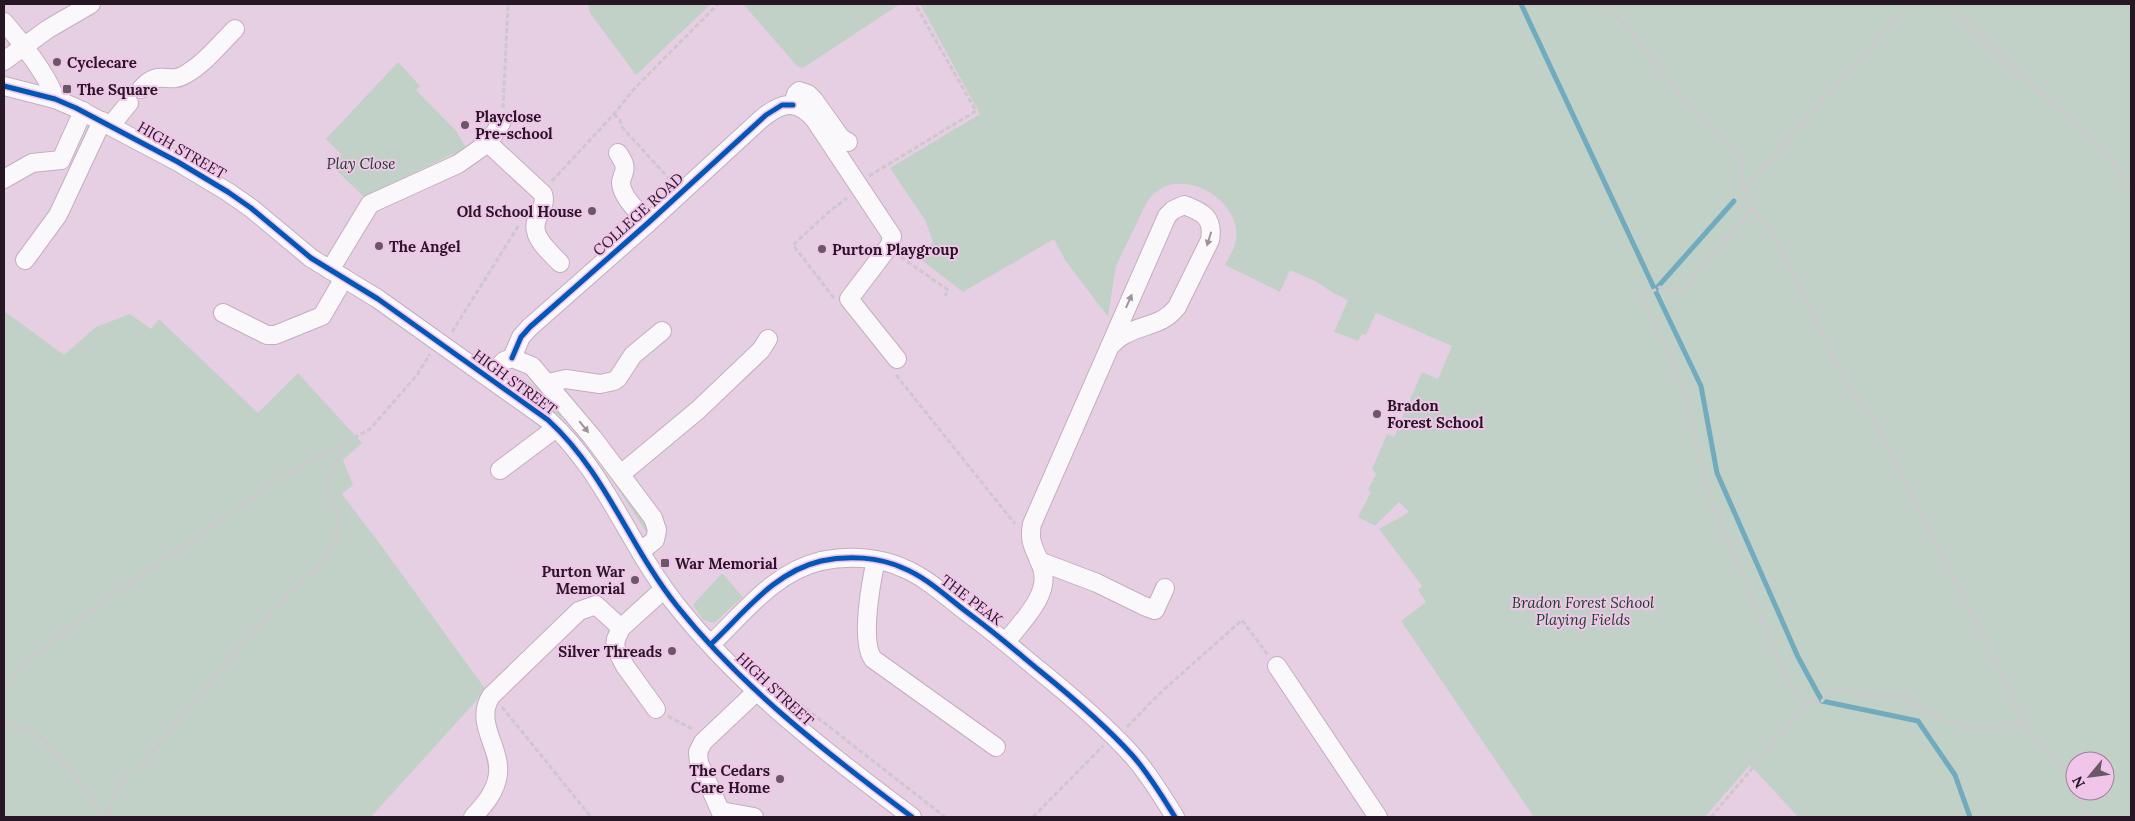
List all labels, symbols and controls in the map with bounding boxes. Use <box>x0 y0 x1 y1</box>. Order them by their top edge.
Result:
place label: Cyclecare <box>67 53 137 72</box>
marker: Cyclecare <box>51 56 63 68</box>
place label: The Square <box>77 80 158 99</box>
marker: The Square <box>61 83 73 95</box>
place label: Playclose Pre-school <box>475 107 553 143</box>
street label: HIGH STREET <box>134 117 230 183</box>
marker: Playclose Pre-school <box>459 119 471 131</box>
park label: Play Close <box>326 154 396 173</box>
street label: COLLEGE ROAD <box>589 168 687 260</box>
place label: Old School House <box>457 202 582 221</box>
marker: Old School House <box>586 205 598 217</box>
one-way arrow <box>1205 231 1212 246</box>
place label: The Angel <box>389 237 461 256</box>
marker: The Angel <box>373 240 385 252</box>
place label: Purton Playgroup <box>832 240 958 259</box>
marker: Purton Playgroup <box>816 243 828 255</box>
one-way arrow <box>1126 294 1134 308</box>
street label: HIGH STREET <box>469 345 561 419</box>
place label: Bradon Forest School <box>1387 396 1484 432</box>
marker: Bradon Forest School <box>1371 408 1383 420</box>
one-way arrow <box>578 420 589 433</box>
place label: War Memorial <box>675 554 778 573</box>
marker: War Memorial <box>659 557 671 569</box>
place label: Purton War Memorial <box>541 562 626 598</box>
street label: THE PEAK <box>937 571 1007 630</box>
marker: Purton War Memorial <box>629 574 641 586</box>
park label: Bradon Forest School Playing Fields <box>1512 593 1655 629</box>
place label: Silver Threads <box>558 642 662 661</box>
marker: Silver Threads <box>666 645 678 657</box>
street label: HIGH STREET <box>732 648 818 730</box>
north arrow <box>2065 751 2115 801</box>
place label: The Cedars Care Home <box>689 761 770 797</box>
marker: The Cedars Care Home <box>774 773 786 785</box>
text: N <box>2068 773 2089 791</box>

